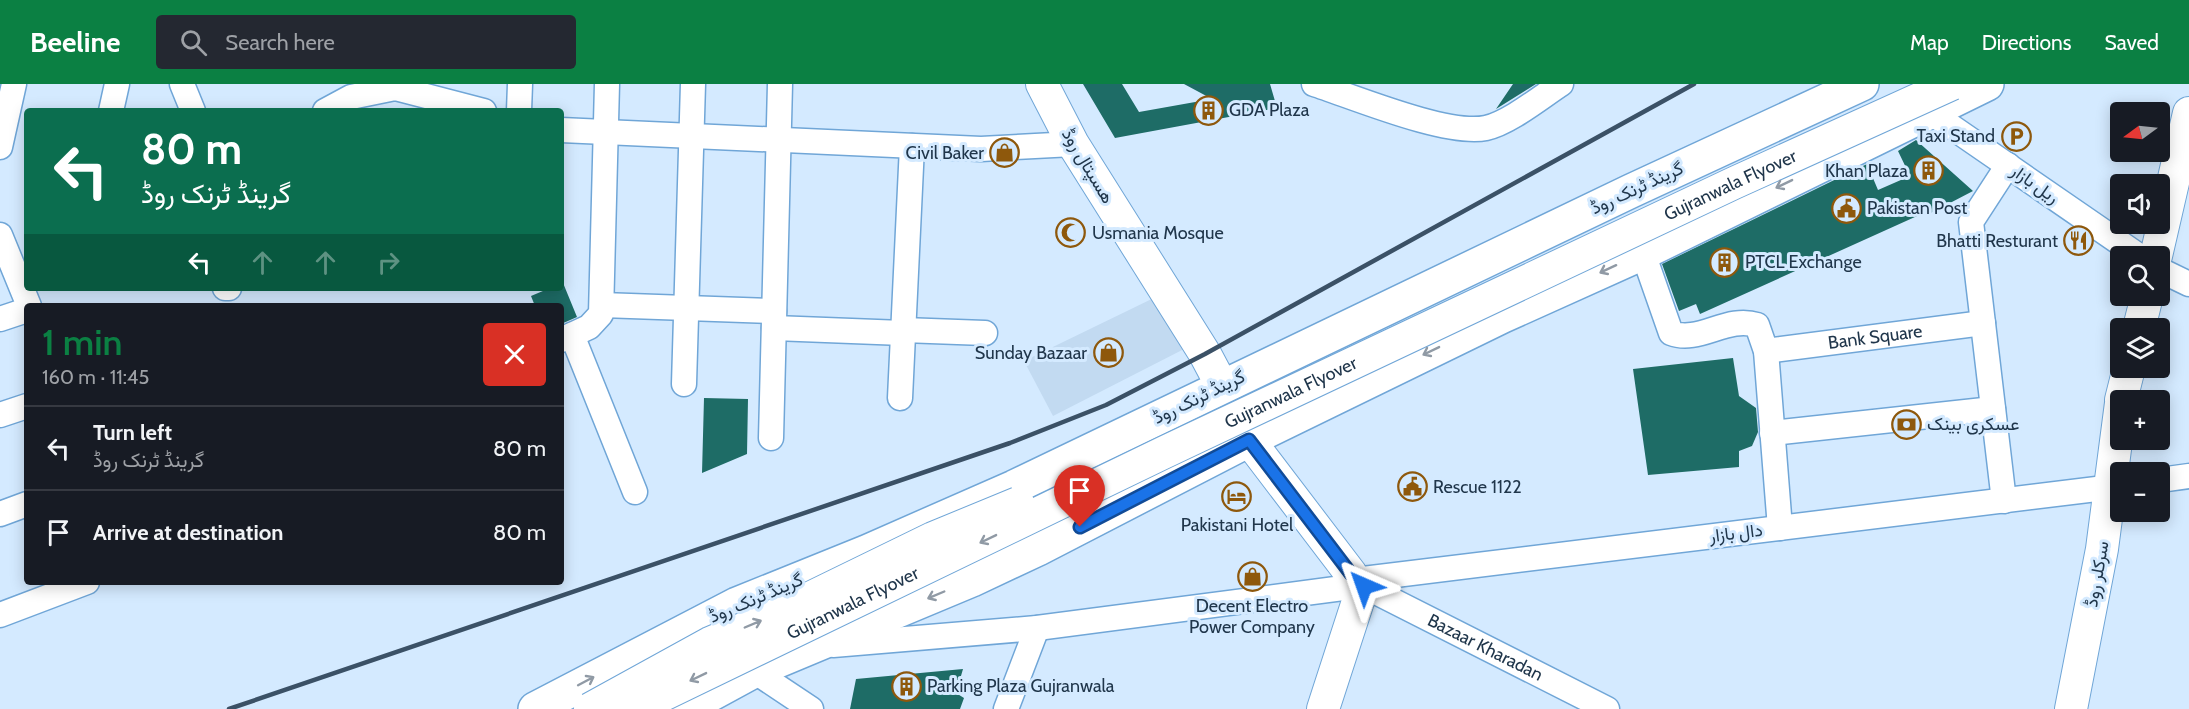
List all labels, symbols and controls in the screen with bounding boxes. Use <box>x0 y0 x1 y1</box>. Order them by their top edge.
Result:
search box <box>156 15 576 69</box>
text: Beeline <box>30 25 120 59</box>
icon: search <box>177 26 210 59</box>
text: Search here <box>225 29 335 56</box>
text: Map <box>1910 30 1949 55</box>
text: Directions <box>1982 30 2071 55</box>
text: Saved <box>2104 30 2159 55</box>
building icon: GDA Plaza <box>1192 94 1224 126</box>
place label: GDA Plaza <box>1229 99 1310 121</box>
north arrow <box>2110 102 2170 162</box>
map controls <box>2110 102 2170 522</box>
parking icon: Taxi Stand <box>2000 120 2032 152</box>
text: 80 m <box>141 123 242 175</box>
street label: ھسپتال روڈ <box>1056 124 1119 208</box>
place label: Taxi Stand <box>1916 125 1995 147</box>
icon: left <box>42 132 120 210</box>
shop icon: Civil Baker <box>989 137 1021 169</box>
place label: Civil Baker <box>906 142 984 164</box>
street label: Gujranwala Flyover <box>1660 145 1800 226</box>
building icon: Khan Plaza <box>1913 155 1945 187</box>
street label: گرینڈ ٹرنک روڈ <box>1587 157 1687 219</box>
street label: ریل بازار <box>2006 159 2063 208</box>
place label: Khan Plaza <box>1825 160 1908 182</box>
button: sound <box>2110 174 2170 234</box>
text: گرینڈ ٹرنک روڈ <box>141 177 291 210</box>
one-way arrow <box>1775 179 1793 190</box>
public building icon: Pakistan Post <box>1830 192 1862 224</box>
place label: Pakistan Post <box>1867 197 1967 219</box>
mosque icon: Usmania Mosque <box>1055 217 1087 249</box>
place label: Usmania Mosque <box>1092 222 1224 244</box>
restaurant icon: Bhatti Resturant <box>2063 225 2095 257</box>
place label: Bhatti Resturant <box>1936 230 2058 252</box>
icon: left <box>183 246 216 279</box>
icon: ahead <box>246 246 279 279</box>
icon: ahead <box>309 246 342 279</box>
icon: right <box>372 246 405 279</box>
building icon: PTCL Exchange <box>1708 246 1740 278</box>
button: search <box>2110 246 2170 306</box>
place label: PTCL Exchange <box>1745 251 1862 273</box>
one-way arrow <box>1600 264 1618 275</box>
button: layers <box>2110 318 2170 378</box>
text: 1 min <box>42 320 122 364</box>
street label: Bank Square <box>1827 320 1924 354</box>
button: close <box>483 323 546 386</box>
shop icon: Sunday Bazaar <box>1092 337 1124 369</box>
place label: Sunday Bazaar <box>975 342 1087 364</box>
one-way arrow <box>1423 346 1441 357</box>
street label: Gujranwala Flyover <box>1221 352 1361 433</box>
text: 160 m · 11:45 <box>42 365 149 389</box>
street label: گرینڈ ٹرنک روڈ <box>1149 365 1249 429</box>
button: + <box>2110 390 2170 450</box>
bank icon: عسکری بینک <box>1890 408 1922 440</box>
place label: عسکری بینک <box>1927 413 2019 435</box>
text: Turn left <box>93 419 172 446</box>
icon: left <box>42 432 75 465</box>
text: 80 m <box>493 435 546 462</box>
text: گرینڈ ٹرنک روڈ <box>93 448 204 472</box>
button: − <box>2110 462 2170 522</box>
pin <box>1054 465 1105 527</box>
public building icon: Rescue 1122 <box>1396 471 1428 503</box>
icon: arrive <box>1063 474 1096 507</box>
place label: Rescue 1122 <box>1433 476 1522 498</box>
hotel icon: Pakistani Hotel <box>1221 480 1253 512</box>
place label: Pakistani Hotel <box>1181 514 1294 536</box>
icon: arrive <box>42 516 75 549</box>
text: Arrive at destination <box>93 519 283 546</box>
text: 80 m <box>493 519 546 546</box>
street label: دال بازار <box>1707 519 1764 547</box>
one-way arrow <box>979 534 997 545</box>
street label: سرکلر روڈ <box>2080 539 2114 609</box>
position arrow <box>1332 554 1396 618</box>
shop icon: Decent Electro Power Company <box>1236 561 1268 593</box>
street label: Gujranwala Flyover <box>783 562 923 644</box>
street label: گرینڈ ٹرنک روڈ <box>706 568 806 628</box>
one-way arrow <box>928 590 946 601</box>
place label: Decent Electro Power Company <box>1189 595 1315 638</box>
street label: Bazaar Kharadan <box>1424 609 1547 686</box>
one-way arrow <box>744 618 762 629</box>
building icon: Parking Plaza Gujranwala <box>890 670 922 702</box>
one-way arrow <box>690 672 708 684</box>
one-way arrow <box>577 675 594 687</box>
place label: Parking Plaza Gujranwala <box>927 675 1115 697</box>

